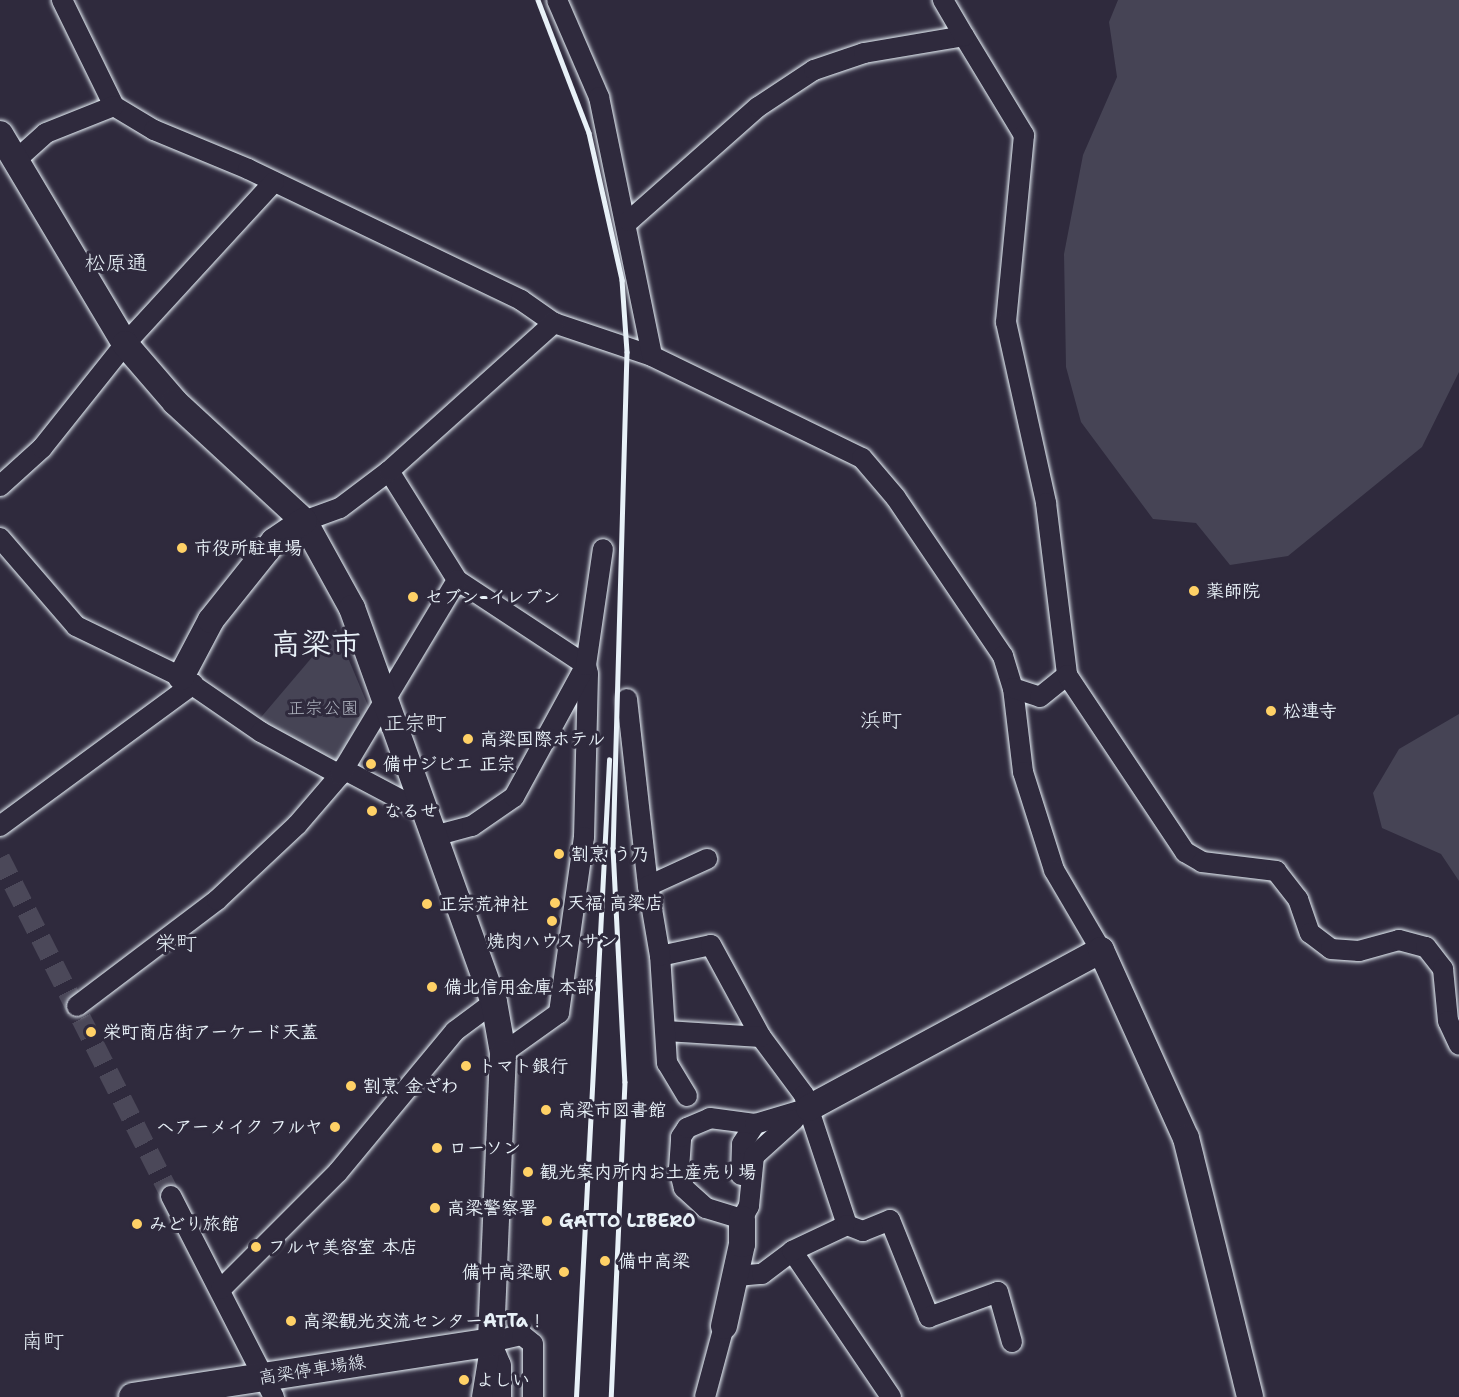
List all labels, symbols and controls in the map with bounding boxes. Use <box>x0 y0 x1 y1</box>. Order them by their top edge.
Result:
district label: 松原通 <box>85 250 147 276</box>
place label: 市役所駐車場 <box>194 537 302 559</box>
marker: 市役所駐車場 <box>175 541 189 555</box>
place label: 薬師院 <box>1206 580 1260 602</box>
marker: 薬師院 <box>1187 584 1201 598</box>
place label: セブン-イレブン <box>425 586 560 608</box>
marker: セブン-イレブン <box>406 590 420 604</box>
district label: 高梁市 <box>271 626 361 662</box>
park label: 正宗公園 <box>287 697 359 719</box>
place label: 松連寺 <box>1283 700 1337 722</box>
marker: 松連寺 <box>1264 704 1278 718</box>
district label: 浜町 <box>860 707 902 733</box>
district label: 正宗町 <box>384 710 446 736</box>
place label: 高梁国際ホテル <box>480 728 606 750</box>
marker: 高梁国際ホテル <box>461 732 475 746</box>
place label: 備中ジビエ 正宗 <box>383 753 515 775</box>
marker: 備中ジビエ 正宗 <box>364 757 378 771</box>
place label: なるせ <box>384 800 438 822</box>
marker: なるせ <box>365 804 379 818</box>
place label: 割烹 う乃 <box>571 843 649 865</box>
marker: 割烹 う乃 <box>552 847 566 861</box>
place label: 天福 高梁店 <box>567 892 663 914</box>
place label: 正宗荒神社 <box>439 893 529 915</box>
marker: 天福 高梁店 <box>548 896 562 910</box>
marker: 正宗荒神社 <box>420 897 434 911</box>
marker: 焼肉ハウス サン <box>545 914 559 928</box>
district label: 栄町 <box>155 930 197 956</box>
place label: 焼肉ハウス サン <box>486 930 618 952</box>
place label: 備北信用金庫 本部 <box>444 976 594 998</box>
marker: 備北信用金庫 本部 <box>425 980 439 994</box>
place label: 栄町商店街アーケード天蓋 <box>103 1021 318 1043</box>
marker: 栄町商店街アーケード天蓋 <box>84 1025 98 1039</box>
place label: トマト銀行 <box>478 1055 568 1077</box>
marker: トマト銀行 <box>459 1059 473 1073</box>
place label: 割烹 金ざわ <box>363 1075 459 1097</box>
marker: 割烹 金ざわ <box>344 1079 358 1093</box>
place label: 高梁市図書館 <box>558 1099 666 1121</box>
marker: 高梁市図書館 <box>539 1103 553 1117</box>
place label: ヘアーメイク フルヤ <box>156 1116 323 1138</box>
marker: ヘアーメイク フルヤ <box>328 1120 342 1134</box>
place label: ローソン <box>449 1137 521 1159</box>
marker: ローソン <box>430 1141 444 1155</box>
place label: 観光案内所内お土産売り場 <box>540 1161 756 1183</box>
marker: 観光案内所内お土産売り場 <box>521 1165 535 1179</box>
place label: 高梁警察署 <box>447 1197 537 1219</box>
marker: 高梁警察署 <box>428 1201 442 1215</box>
place label: GATTO LIBERO <box>559 1210 696 1232</box>
place label: みどり旅館 <box>149 1213 239 1235</box>
marker: GATTO LIBERO <box>540 1214 554 1228</box>
marker: みどり旅館 <box>130 1217 144 1231</box>
place label: フルヤ美容室 本店 <box>268 1236 418 1258</box>
marker: フルヤ美容室 本店 <box>249 1240 263 1254</box>
place label: 備中高梁 <box>618 1250 690 1272</box>
marker: 備中高梁 <box>596 1252 614 1270</box>
place label: 備中高梁駅 <box>462 1261 552 1283</box>
marker: 備中高梁駅 <box>557 1265 571 1279</box>
place label: 高梁観光交流センターATTa！ <box>303 1310 546 1332</box>
marker: 高梁観光交流センターATTa！ <box>284 1314 298 1328</box>
district label: 南町 <box>22 1328 64 1354</box>
street label: 高梁停車場線 <box>257 1351 367 1389</box>
place label: よしい <box>476 1369 530 1391</box>
marker: よしい <box>457 1373 471 1387</box>

